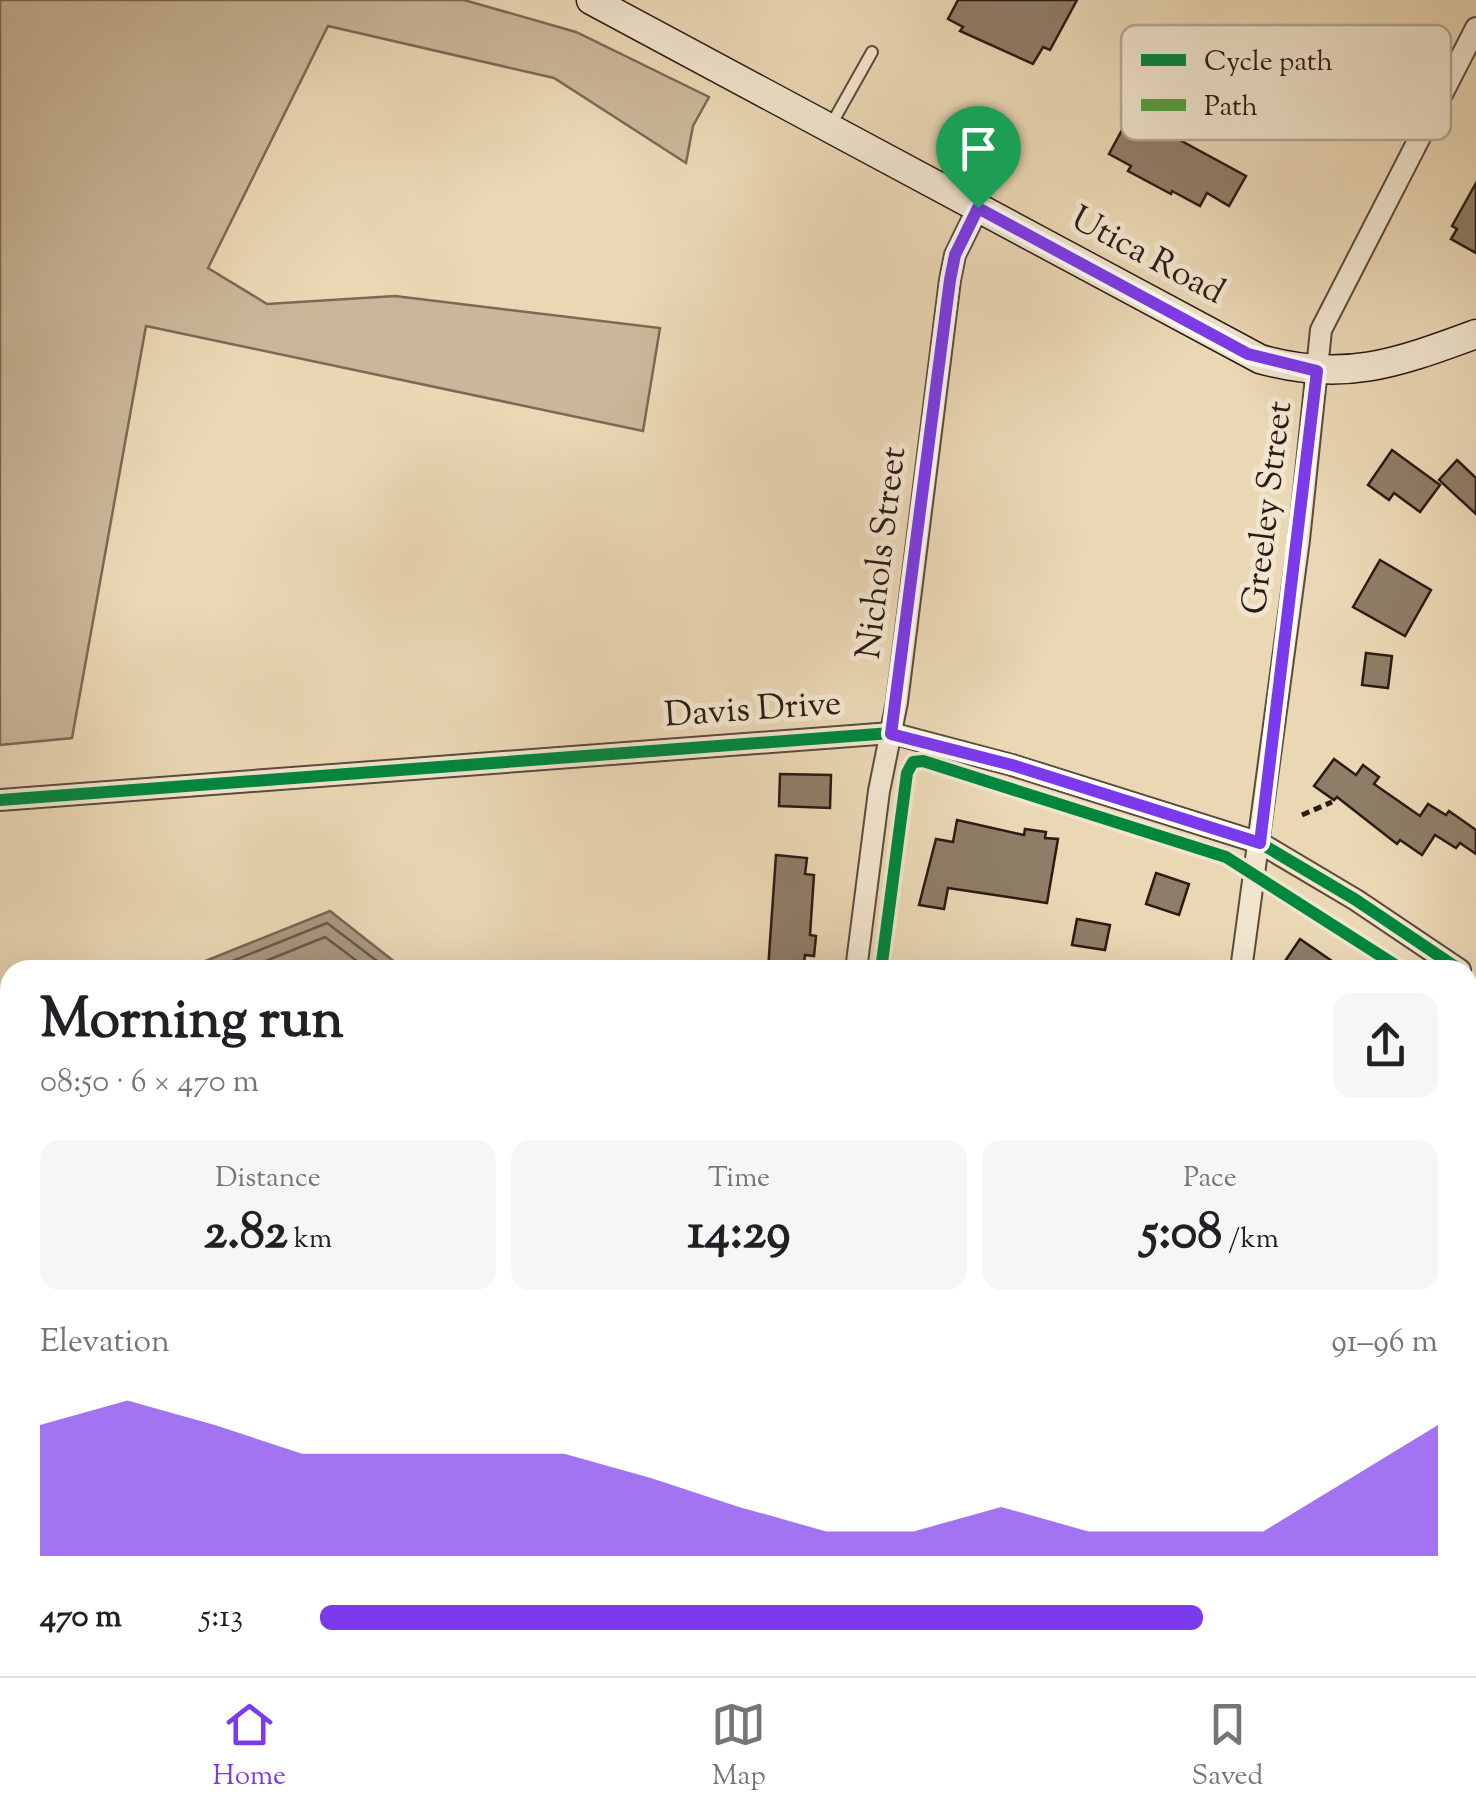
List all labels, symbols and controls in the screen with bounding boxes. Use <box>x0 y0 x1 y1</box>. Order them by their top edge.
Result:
legend <box>1121 25 1451 140</box>
text: Cycle path <box>1204 43 1333 83</box>
text: Path <box>1204 88 1258 128</box>
pin <box>936 106 1021 209</box>
icon: arrive <box>951 121 1006 176</box>
street label: Utica Road <box>1061 195 1233 319</box>
street label: Greeley Street <box>1231 398 1307 618</box>
street label: Nichols Street <box>845 444 921 662</box>
street label: Davis Drive <box>663 679 843 743</box>
text: Morning run <box>40 983 344 1062</box>
button: share <box>1333 993 1438 1098</box>
text: 08:50 · 6 × 470 m <box>40 1060 259 1106</box>
text: Distance <box>215 1159 321 1199</box>
text: Time <box>708 1159 770 1199</box>
text: Pace <box>1183 1159 1237 1199</box>
text: 2.82 <box>204 1199 288 1271</box>
text: 14:29 <box>688 1199 790 1271</box>
text: 5:08 <box>1141 1199 1222 1271</box>
text: km <box>288 1220 332 1260</box>
text: /km <box>1222 1220 1279 1260</box>
text: Elevation <box>40 1320 170 1366</box>
text: 91–96 m <box>1331 1320 1438 1366</box>
text: 470 m <box>40 1595 122 1641</box>
text: 5:13 <box>200 1595 243 1641</box>
tab: Home <box>213 1697 286 1797</box>
tab: Map <box>711 1697 766 1797</box>
tab: Saved <box>1191 1697 1263 1797</box>

